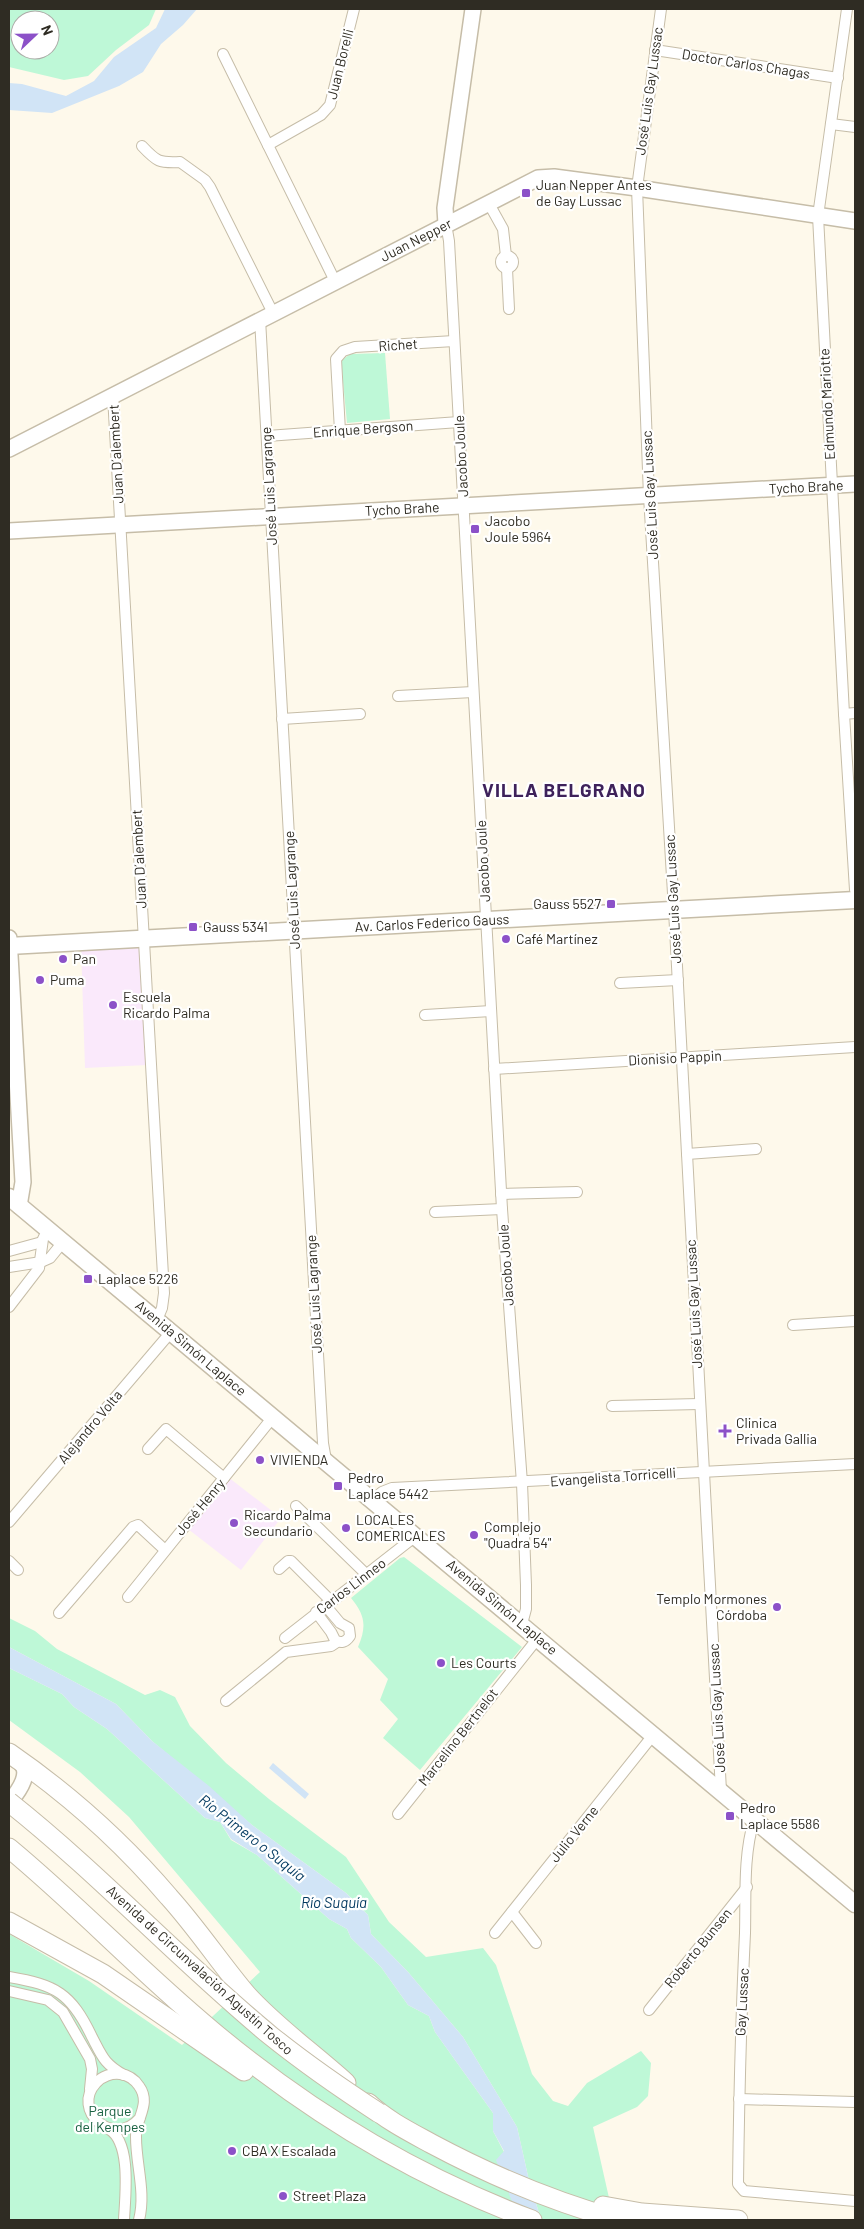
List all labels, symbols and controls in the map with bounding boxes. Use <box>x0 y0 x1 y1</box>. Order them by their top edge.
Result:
north arrow <box>10 10 60 60</box>
text: N <box>38 22 57 37</box>
street label: José Luis Gay Lussac <box>631 26 666 156</box>
street label: Juan Borelli <box>323 27 356 101</box>
street label: Doctor Carlos Chagas <box>681 45 812 82</box>
place label: Juan Nepper Antes de Gay Lussac <box>536 176 652 209</box>
marker: Juan Nepper Antes de Gay Lussac <box>520 187 532 199</box>
street label: Juan Nepper <box>377 214 454 265</box>
street label: Richet <box>378 335 418 354</box>
street label: Edmundo Mariotte <box>815 348 838 460</box>
street label: Juan D´alembert <box>104 404 127 504</box>
street label: Jacobo Joule <box>450 415 471 497</box>
street label: Enrique Bergson <box>312 417 414 440</box>
street label: José Luis Lagrange <box>257 426 280 546</box>
street label: José Luis Gay Lussac <box>638 430 661 560</box>
street label: Tycho Brahe <box>768 476 844 497</box>
street label: Tycho Brahe <box>364 498 440 519</box>
place label: Jacobo Joule 5964 <box>485 512 551 545</box>
marker: Jacobo Joule 5964 <box>469 523 481 535</box>
district label: VILLA BELGRANO <box>482 778 646 801</box>
street label: Juan D´alembert <box>127 809 150 909</box>
street label: Jacobo Joule <box>472 820 493 902</box>
street label: José Luis Lagrange <box>280 830 303 950</box>
street label: José Luis Gay Lussac <box>661 834 684 964</box>
place label: Gauss 5527 <box>533 895 601 912</box>
marker: Gauss 5527 <box>605 898 617 910</box>
street label: Av. Carlos Federico Gauss <box>354 910 510 935</box>
place label: Gauss 5341 <box>203 918 268 935</box>
marker: Gauss 5341 <box>187 921 199 933</box>
place label: Café Martínez <box>516 930 598 947</box>
marker: Café Martínez <box>500 933 512 945</box>
place label: Pan <box>73 950 96 967</box>
marker: Pan <box>57 953 69 965</box>
place label: Puma <box>50 971 85 988</box>
marker: Puma <box>34 974 46 986</box>
place label: Escuela Ricardo Palma <box>123 988 210 1021</box>
marker: Escuela Ricardo Palma <box>107 999 119 1011</box>
street label: Dionisio Pappin <box>628 1047 722 1068</box>
street label: Jacobo Joule <box>494 1224 517 1307</box>
street label: José Luis Lagrange <box>302 1234 325 1354</box>
street label: José Luis Gay Lussac <box>682 1239 705 1369</box>
place label: Laplace 5226 <box>98 1270 178 1287</box>
marker: Laplace 5226 <box>82 1273 94 1285</box>
street label: Avenida Simón Laplace <box>132 1296 250 1399</box>
street label: Alejandro Volta <box>54 1386 125 1467</box>
place label: Clinica Privada Gallia <box>736 1414 817 1447</box>
marker: Clinica Privada Gallia <box>718 1424 732 1438</box>
place label: VIVIENDA <box>270 1451 329 1468</box>
marker: VIVIENDA <box>254 1454 266 1466</box>
street label: Evangelista Torricelli <box>549 1464 677 1489</box>
place label: Pedro Laplace 5442 <box>348 1469 429 1502</box>
street label: José Henry <box>171 1474 229 1538</box>
marker: Pedro Laplace 5442 <box>332 1480 344 1492</box>
place label: Ricardo Palma Secundario <box>244 1506 331 1539</box>
place label: LOCALES COMERICALES <box>356 1511 445 1544</box>
marker: Ricardo Palma Secundario <box>228 1517 240 1529</box>
place label: Complejo "Quadra 54" <box>484 1518 552 1551</box>
marker: LOCALES COMERICALES <box>340 1522 352 1534</box>
marker: Complejo "Quadra 54" <box>468 1529 480 1541</box>
street label: Carlos Linneo <box>313 1554 389 1617</box>
street label: Avenida Simón Laplace <box>443 1555 561 1658</box>
place label: Templo Mormones Córdoba <box>656 1590 767 1623</box>
marker: Templo Mormones Córdoba <box>771 1601 783 1613</box>
street label: José Luis Gay Lussac <box>705 1643 728 1773</box>
place label: Les Courts <box>451 1654 517 1671</box>
marker: Les Courts <box>435 1657 447 1669</box>
street label: Marcelino Bertnelot <box>414 1685 501 1789</box>
water label: Río Primero o Suquía <box>196 1790 310 1884</box>
place label: Pedro Laplace 5586 <box>740 1799 820 1832</box>
street label: Julio Verne <box>546 1802 602 1865</box>
marker: Pedro Laplace 5586 <box>724 1810 736 1822</box>
street label: Avenida de Circunvalación Agustín Tosco <box>104 1881 297 2058</box>
water label: Río Suquía <box>301 1893 367 1911</box>
street label: Roberto Bunsen <box>660 1905 735 1991</box>
street label: Gay Lussac <box>731 1968 752 2036</box>
park label: Parque del Kempes <box>75 2102 145 2135</box>
place label: CBA X Escalada <box>242 2142 336 2159</box>
marker: CBA X Escalada <box>226 2145 238 2157</box>
place label: Street Plaza <box>293 2187 366 2204</box>
marker: Street Plaza <box>277 2190 289 2202</box>

